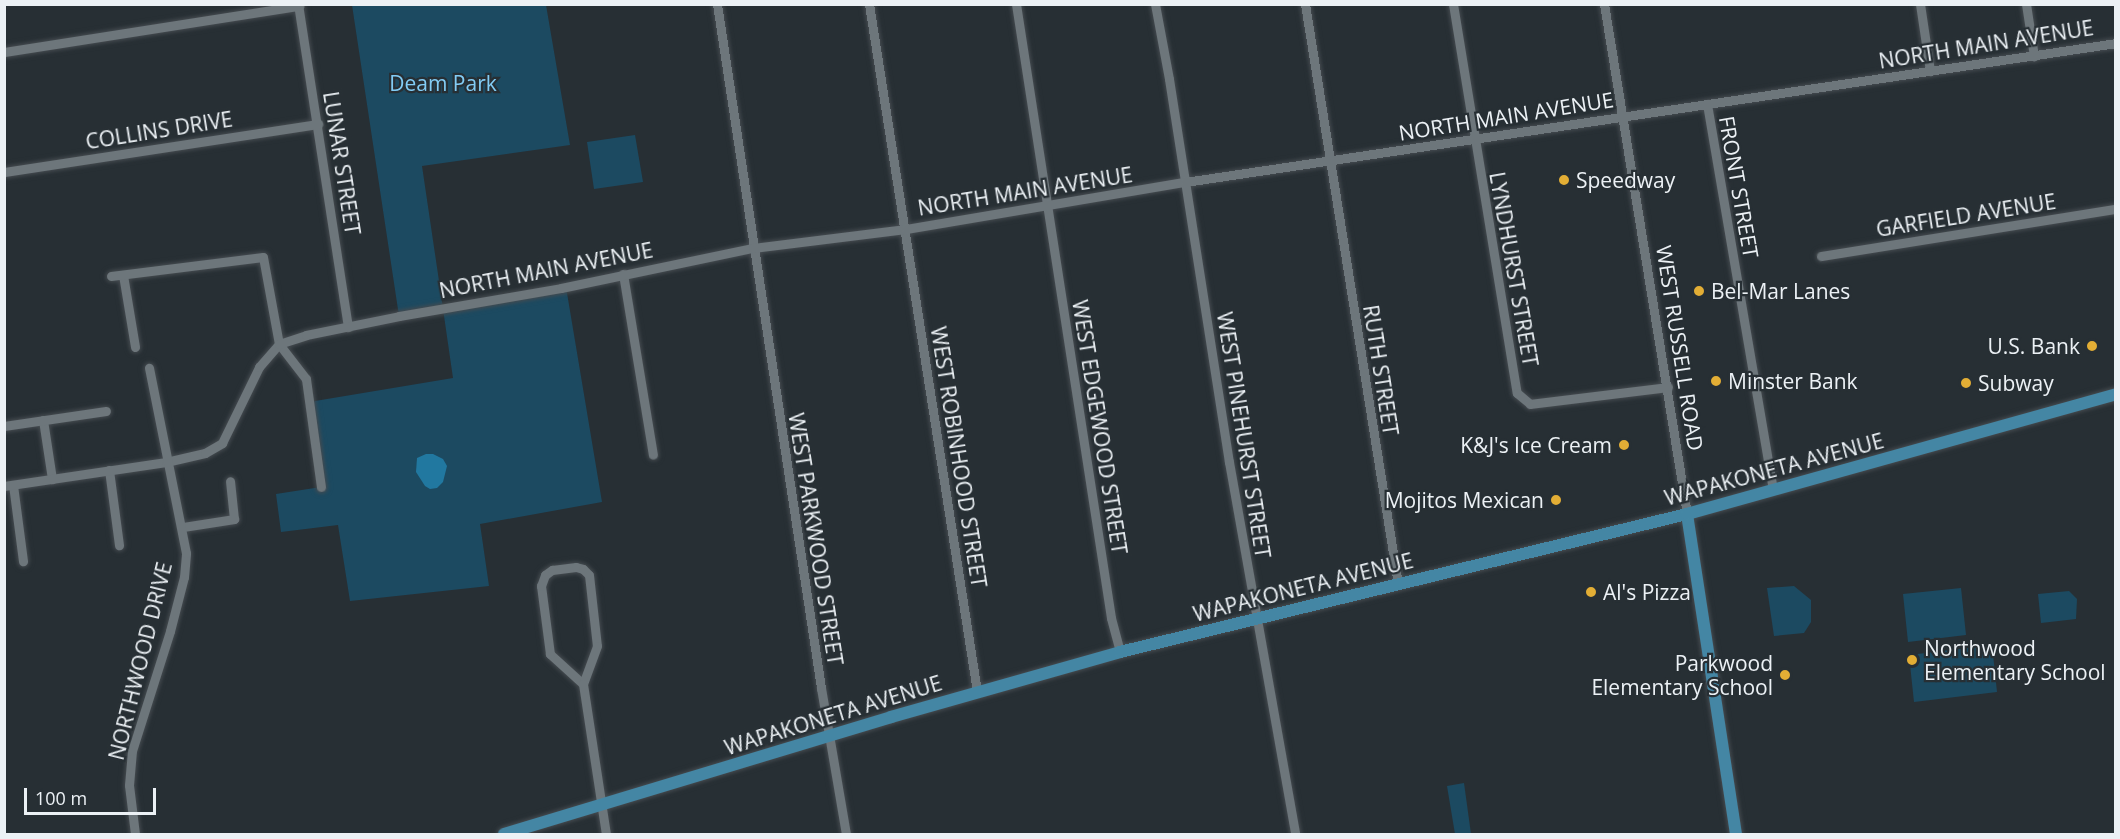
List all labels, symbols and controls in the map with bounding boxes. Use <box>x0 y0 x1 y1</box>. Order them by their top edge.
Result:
street label: NORTH MAIN AVENUE <box>1877 15 2095 73</box>
park label: Deam Park <box>389 70 497 96</box>
street label: NORTH MAIN AVENUE <box>1397 87 1615 145</box>
street label: LUNAR STREET <box>318 90 366 236</box>
street label: COLLINS DRIVE <box>84 106 234 154</box>
street label: FRONT STREET <box>1714 114 1764 260</box>
street label: NORTH MAIN AVENUE <box>916 162 1134 220</box>
place label: Speedway <box>1576 167 1675 193</box>
street label: LYNDHURST STREET <box>1484 170 1544 368</box>
marker: Speedway <box>1557 173 1571 187</box>
street label: GARFIELD AVENUE <box>1874 188 2058 242</box>
street label: NORTH MAIN AVENUE <box>437 237 655 303</box>
street label: WEST RUSSELL ROAD <box>1651 243 1709 453</box>
place label: Bel-Mar Lanes <box>1711 278 1850 304</box>
marker: Bel-Mar Lanes <box>1692 284 1706 298</box>
street label: WEST EDGEWOOD STREET <box>1067 298 1133 556</box>
street label: RUTH STREET <box>1358 303 1404 437</box>
street label: WEST PINEHURST STREET <box>1212 310 1276 560</box>
street label: WEST ROBINHOOD STREET <box>926 325 992 589</box>
place label: U.S. Bank <box>1988 333 2080 359</box>
marker: U.S. Bank <box>2085 339 2099 353</box>
place label: Minster Bank <box>1728 368 1858 394</box>
place label: Subway <box>1978 370 2054 396</box>
marker: Minster Bank <box>1709 374 1723 388</box>
marker: Subway <box>1959 376 1973 390</box>
street label: WEST PARKWOOD STREET <box>784 411 848 667</box>
street label: WAPAKONETA AVENUE <box>1662 428 1886 510</box>
place label: K&J's Ice Cream <box>1460 432 1612 458</box>
marker: K&J's Ice Cream <box>1617 438 1631 452</box>
place label: Mojitos Mexican <box>1385 487 1544 513</box>
marker: Mojitos Mexican <box>1549 493 1563 507</box>
street label: WAPAKONETA AVENUE <box>1190 547 1416 627</box>
street label: NORTHWOOD DRIVE <box>103 559 177 763</box>
place label: Al's Pizza <box>1603 579 1691 605</box>
marker: Al's Pizza <box>1584 585 1598 599</box>
place label: Northwood Elementary School <box>1924 635 2106 685</box>
place label: Parkwood Elementary School <box>1591 650 1773 700</box>
marker: Northwood Elementary School <box>1905 653 1919 667</box>
marker: Parkwood Elementary School <box>1778 668 1792 682</box>
street label: WAPAKONETA AVENUE <box>721 670 945 760</box>
scale bar <box>27 776 159 814</box>
text: 100 m <box>35 786 87 810</box>

